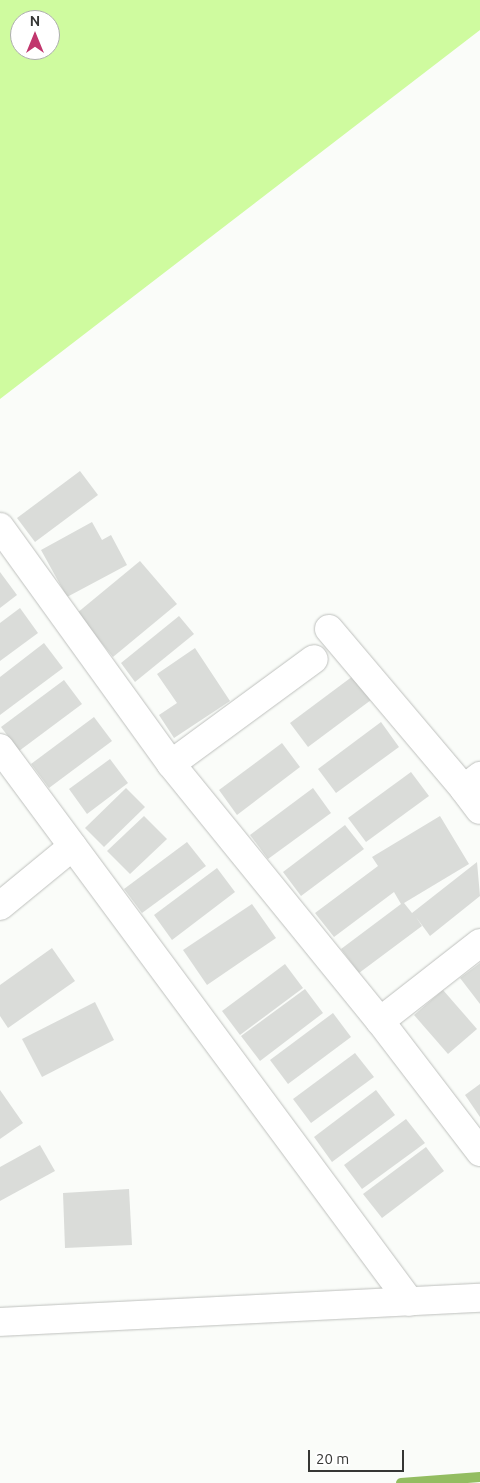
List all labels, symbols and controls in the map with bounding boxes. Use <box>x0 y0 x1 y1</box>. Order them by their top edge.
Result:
north arrow <box>10 10 60 60</box>
text: N <box>30 13 40 29</box>
scale bar <box>310 1440 406 1472</box>
text: 20 m <box>316 1450 349 1467</box>

